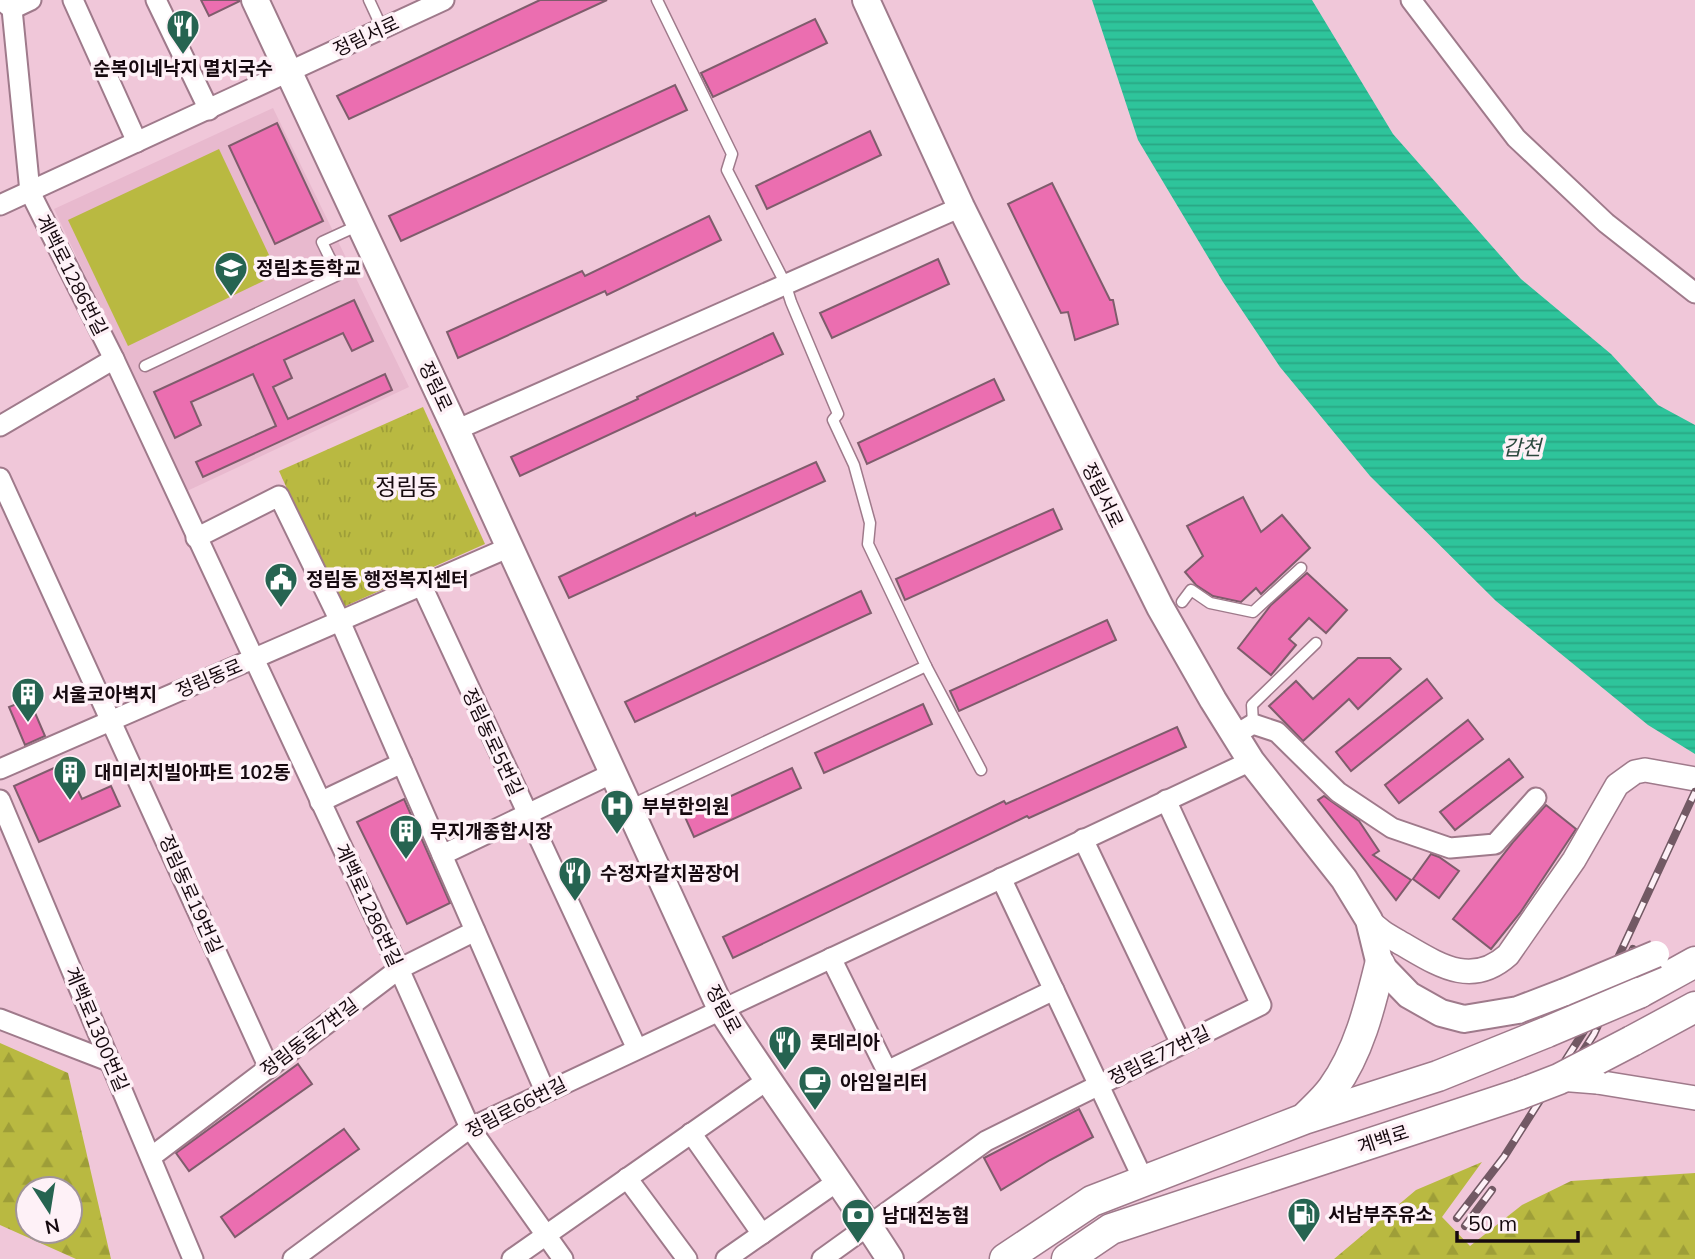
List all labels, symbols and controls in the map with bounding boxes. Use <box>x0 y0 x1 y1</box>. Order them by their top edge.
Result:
restaurant icon: 순복이네낙지 멸치국수 <box>164 7 202 56</box>
street label: 정림서로 <box>329 10 403 62</box>
place label: 순복이네낙지 멸치국수 <box>93 56 273 80</box>
street label: 계백로1286번길 <box>31 210 113 340</box>
school or university icon: 정림초등학교 <box>212 249 250 298</box>
place label: 정림초등학교 <box>256 256 361 280</box>
street label: 정림로 <box>414 357 458 415</box>
water label: 갑천 <box>1503 434 1544 460</box>
street label: 정림서로 <box>1077 458 1129 532</box>
district label: 정림동 <box>375 472 439 501</box>
public building icon: 정림동 행정복지센터 <box>262 560 300 609</box>
place label: 정림동 행정복지센터 <box>306 567 469 591</box>
street label: 정림동로 <box>172 653 246 703</box>
building icon: 서울코아벽지 <box>9 675 47 724</box>
place label: 서울코아벽지 <box>52 682 157 706</box>
street label: 정림동로5번길 <box>458 684 528 800</box>
building icon: 대미리치빌아파트 102동 <box>51 753 89 802</box>
place label: 대미리치빌아파트 102동 <box>94 760 291 784</box>
hospital icon: 부부한의원 <box>598 787 636 836</box>
place label: 부부한의원 <box>642 794 729 818</box>
building icon: 무지개종합시장 <box>387 812 425 861</box>
place label: 무지개종합시장 <box>430 819 552 843</box>
street label: 정림동로19번길 <box>154 831 228 957</box>
street label: 계백로1286번길 <box>330 840 408 970</box>
restaurant icon: 수정자갈치꼼장어 <box>556 854 594 903</box>
place label: 수정자갈치꼼장어 <box>600 861 740 885</box>
street label: 계백로1300번길 <box>60 963 134 1095</box>
street label: 정림로 <box>701 980 747 1038</box>
street label: 정림동로7번길 <box>255 992 363 1082</box>
street label: 정림로77번길 <box>1104 1020 1214 1090</box>
restaurant icon: 롯데리아 <box>766 1023 804 1072</box>
place label: 롯데리아 <box>810 1030 880 1054</box>
cafe icon: 아임일리터 <box>796 1063 834 1112</box>
place label: 아임일리터 <box>840 1070 927 1094</box>
street label: 정림로66번길 <box>461 1071 571 1143</box>
street label: 계백로 <box>1354 1119 1412 1159</box>
north arrow <box>14 1175 84 1245</box>
fuel station icon: 서남부주유소 <box>1285 1195 1323 1244</box>
bank icon: 남대전농협 <box>839 1196 877 1245</box>
scale bar <box>1457 1200 1578 1244</box>
place label: 서남부주유소 <box>1328 1202 1433 1226</box>
place label: 남대전농협 <box>882 1203 969 1227</box>
text: 50 m <box>1468 1210 1517 1236</box>
text: N <box>43 1213 62 1240</box>

